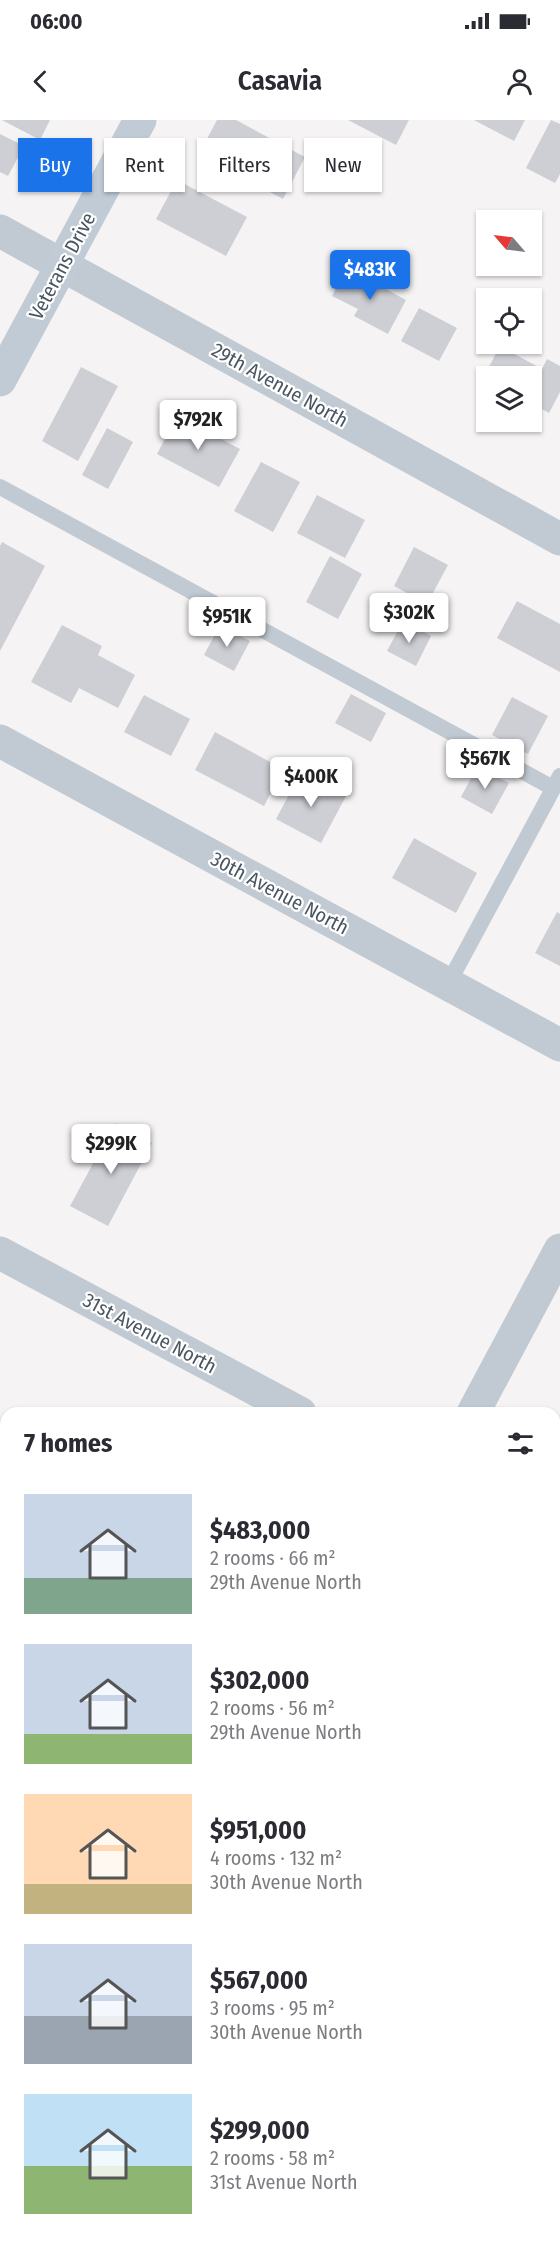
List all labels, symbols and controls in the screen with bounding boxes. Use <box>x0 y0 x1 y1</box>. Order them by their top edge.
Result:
text: 06:00 <box>30 8 83 35</box>
icon: back <box>24 65 57 98</box>
text: Casavia <box>238 65 322 97</box>
icon: person <box>503 65 536 98</box>
chip: Buy <box>18 138 92 192</box>
chip: Rent <box>104 138 185 192</box>
chip: Filters <box>197 138 292 192</box>
chip: New <box>304 138 382 192</box>
street label: Veterans Drive <box>24 208 100 324</box>
north arrow <box>476 210 542 276</box>
map controls <box>476 210 542 432</box>
pin: $483K <box>328 250 412 301</box>
text: $483K <box>344 257 396 281</box>
button: locate <box>476 288 542 354</box>
street label: 29th Avenue North <box>208 338 352 432</box>
button: layers <box>476 366 542 432</box>
pin: $792K <box>156 400 240 451</box>
text: $792K <box>174 407 222 431</box>
pin: $302K <box>367 593 451 644</box>
pin: $951K <box>185 597 269 648</box>
text: $302K <box>383 600 435 624</box>
text: $951K <box>203 604 251 628</box>
pin: $567K <box>443 739 527 790</box>
text: $567K <box>460 746 510 770</box>
pin: $400K <box>269 757 353 808</box>
text: $400K <box>284 764 338 788</box>
street label: 30th Avenue North <box>207 847 353 939</box>
pin: $299K <box>69 1124 153 1175</box>
text: $299K <box>85 1131 137 1155</box>
street label: 31st Avenue North <box>79 1288 221 1378</box>
icon: filters <box>504 1427 537 1460</box>
text: 7 homes <box>24 1428 112 1459</box>
text: $483,000 <box>210 1515 310 1546</box>
icon: home <box>72 1518 144 1590</box>
text: 2 rooms · 66 m² <box>210 1546 336 1570</box>
text: 29th Avenue North <box>210 1570 362 1594</box>
text: $302,000 <box>210 1665 309 1696</box>
icon: home <box>72 1668 144 1740</box>
text: 2 rooms · 56 m² <box>210 1696 335 1720</box>
text: 29th Avenue North <box>210 1720 362 1744</box>
text: $951,000 <box>210 1815 306 1846</box>
icon: home <box>72 1818 144 1890</box>
text: 4 rooms · 132 m² <box>210 1846 342 1870</box>
text: 30th Avenue North <box>210 1870 363 1894</box>
text: $567,000 <box>210 1965 308 1996</box>
icon: home <box>72 1968 144 2040</box>
text: 3 rooms · 95 m² <box>210 1996 335 2020</box>
text: 30th Avenue North <box>210 2020 363 2044</box>
text: $299,000 <box>210 2115 310 2146</box>
icon: home <box>72 2118 144 2190</box>
text: 2 rooms · 58 m² <box>210 2146 335 2170</box>
text: 31st Avenue North <box>210 2170 358 2194</box>

